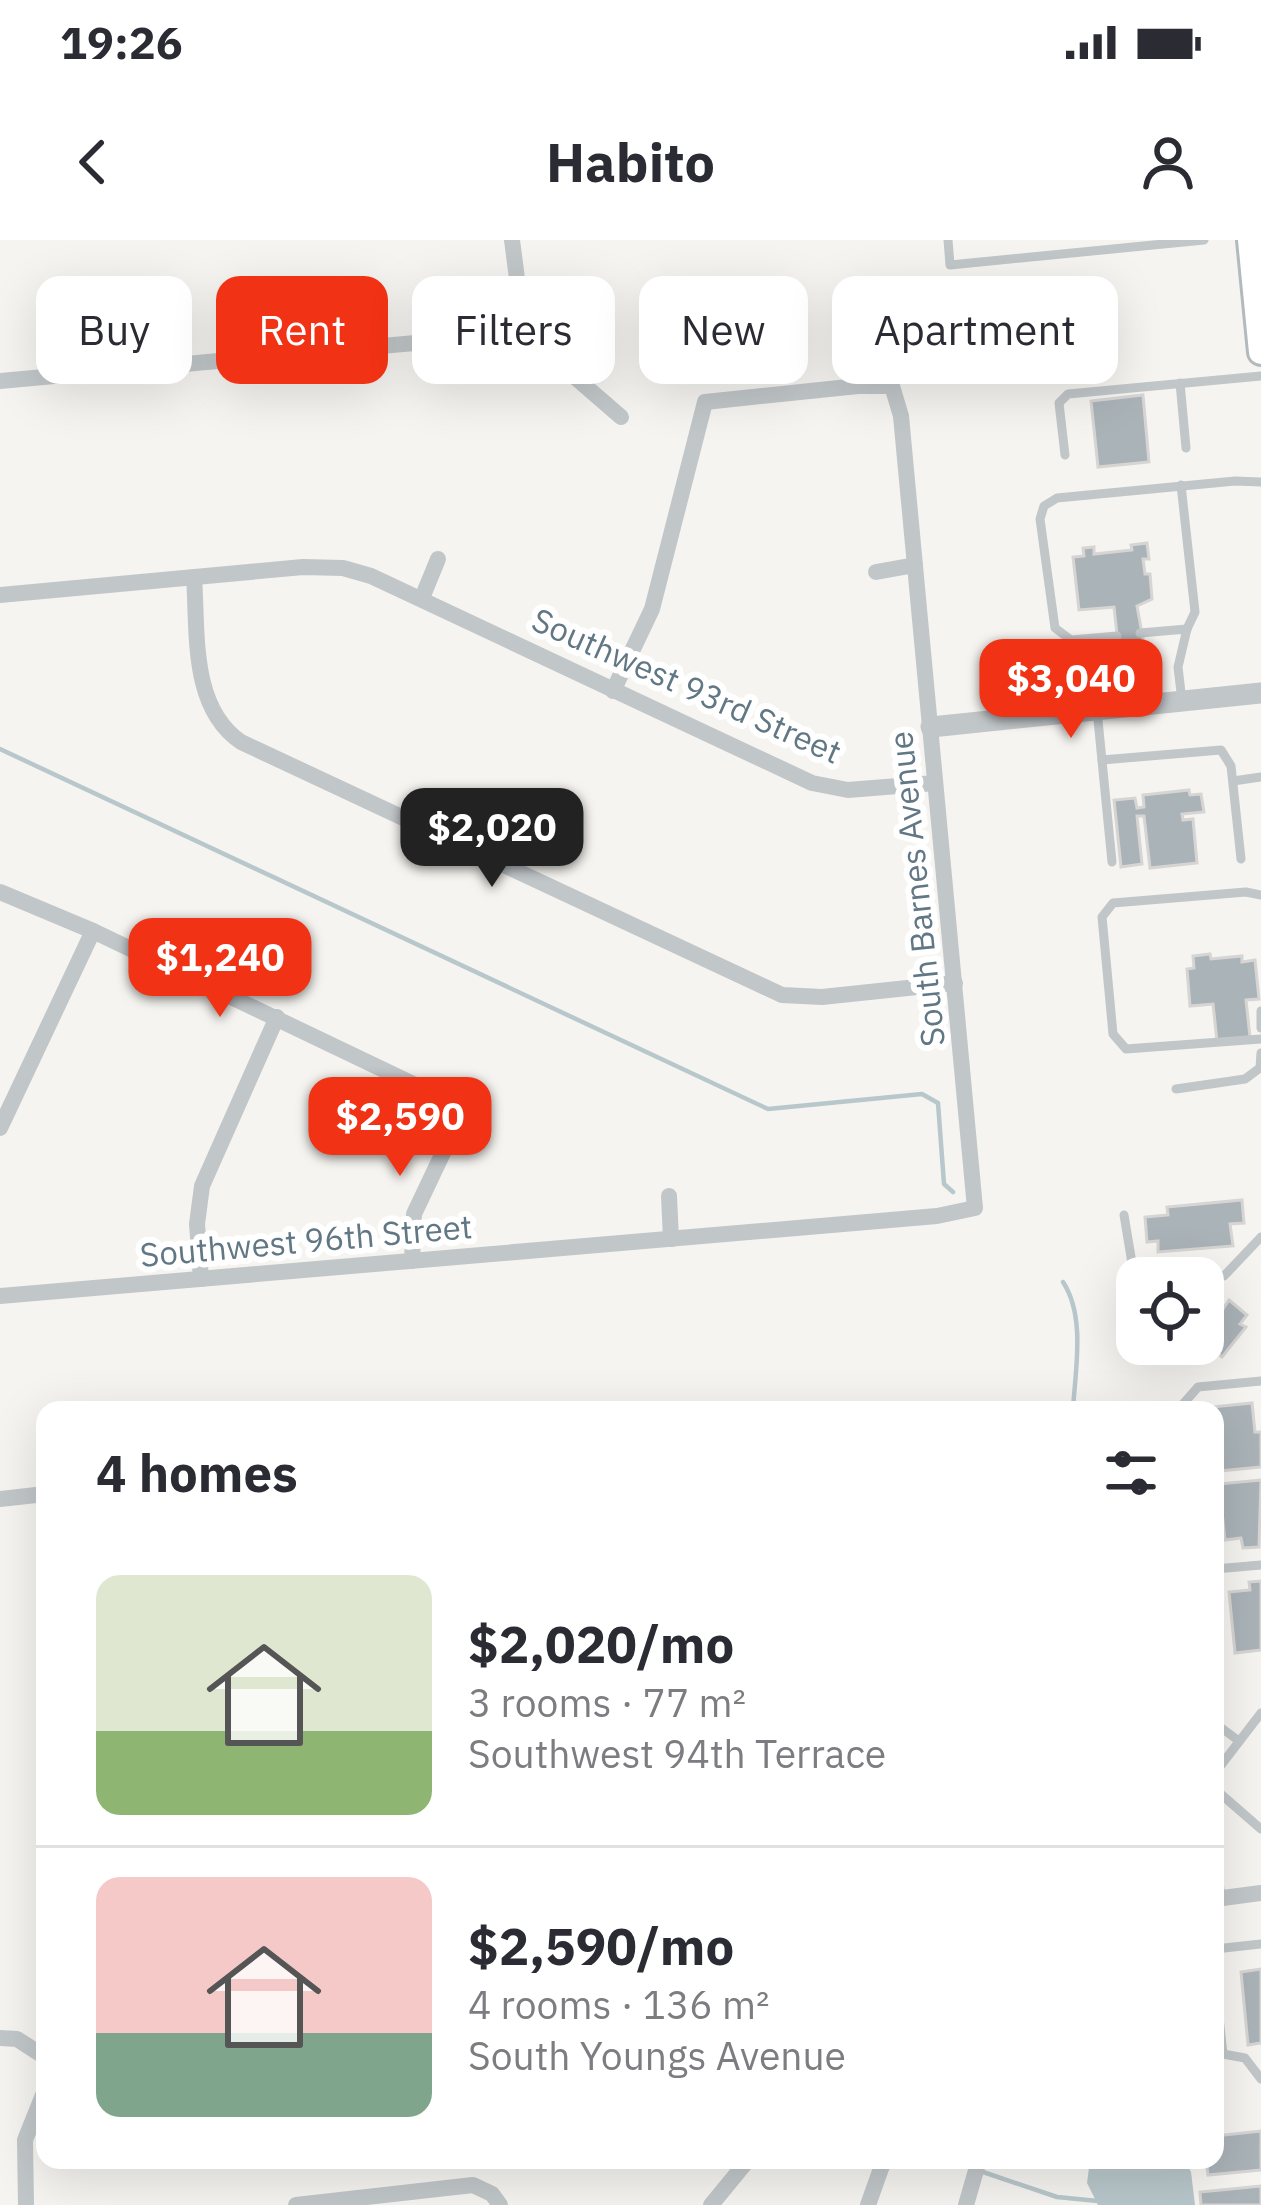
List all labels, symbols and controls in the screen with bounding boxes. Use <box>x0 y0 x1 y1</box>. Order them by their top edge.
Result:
text: 19:26 <box>60 13 183 71</box>
text: Habito <box>546 127 715 197</box>
icon: back <box>60 129 126 195</box>
icon: person <box>1135 129 1201 195</box>
chip: Buy <box>36 276 192 384</box>
chip: Rent <box>216 276 388 384</box>
chip: Filters <box>412 276 615 384</box>
chip: New <box>639 276 808 384</box>
chip: Apartment <box>832 276 1118 384</box>
street label: Southwest 93rd Street <box>526 597 848 773</box>
pin: $3,040 <box>973 639 1169 741</box>
text: $3,040 <box>1006 652 1136 703</box>
street label: South Barnes Avenue <box>878 729 954 1049</box>
pin: $2,020 <box>394 788 590 890</box>
text: $2,020 <box>427 801 557 852</box>
pin: $1,240 <box>122 918 318 1020</box>
text: $1,240 <box>155 931 285 982</box>
pin: $2,590 <box>302 1077 498 1179</box>
text: $2,590 <box>335 1090 465 1141</box>
street label: Southwest 96th Street <box>138 1204 474 1276</box>
map controls <box>1116 1257 1224 1365</box>
button: locate <box>1116 1257 1224 1365</box>
text: 4 homes <box>96 1440 298 1506</box>
icon: filters <box>1098 1440 1164 1506</box>
text: $2,020/mo <box>468 1611 734 1677</box>
icon: home <box>192 1623 336 1767</box>
text: 3 rooms · 77 m² <box>468 1677 746 1728</box>
text: Southwest 94th Terrace <box>468 1728 886 1779</box>
text: $2,590/mo <box>468 1913 734 1979</box>
icon: home <box>192 1925 336 2069</box>
text: 4 rooms · 136 m² <box>468 1979 770 2030</box>
text: South Youngs Avenue <box>468 2030 846 2081</box>

